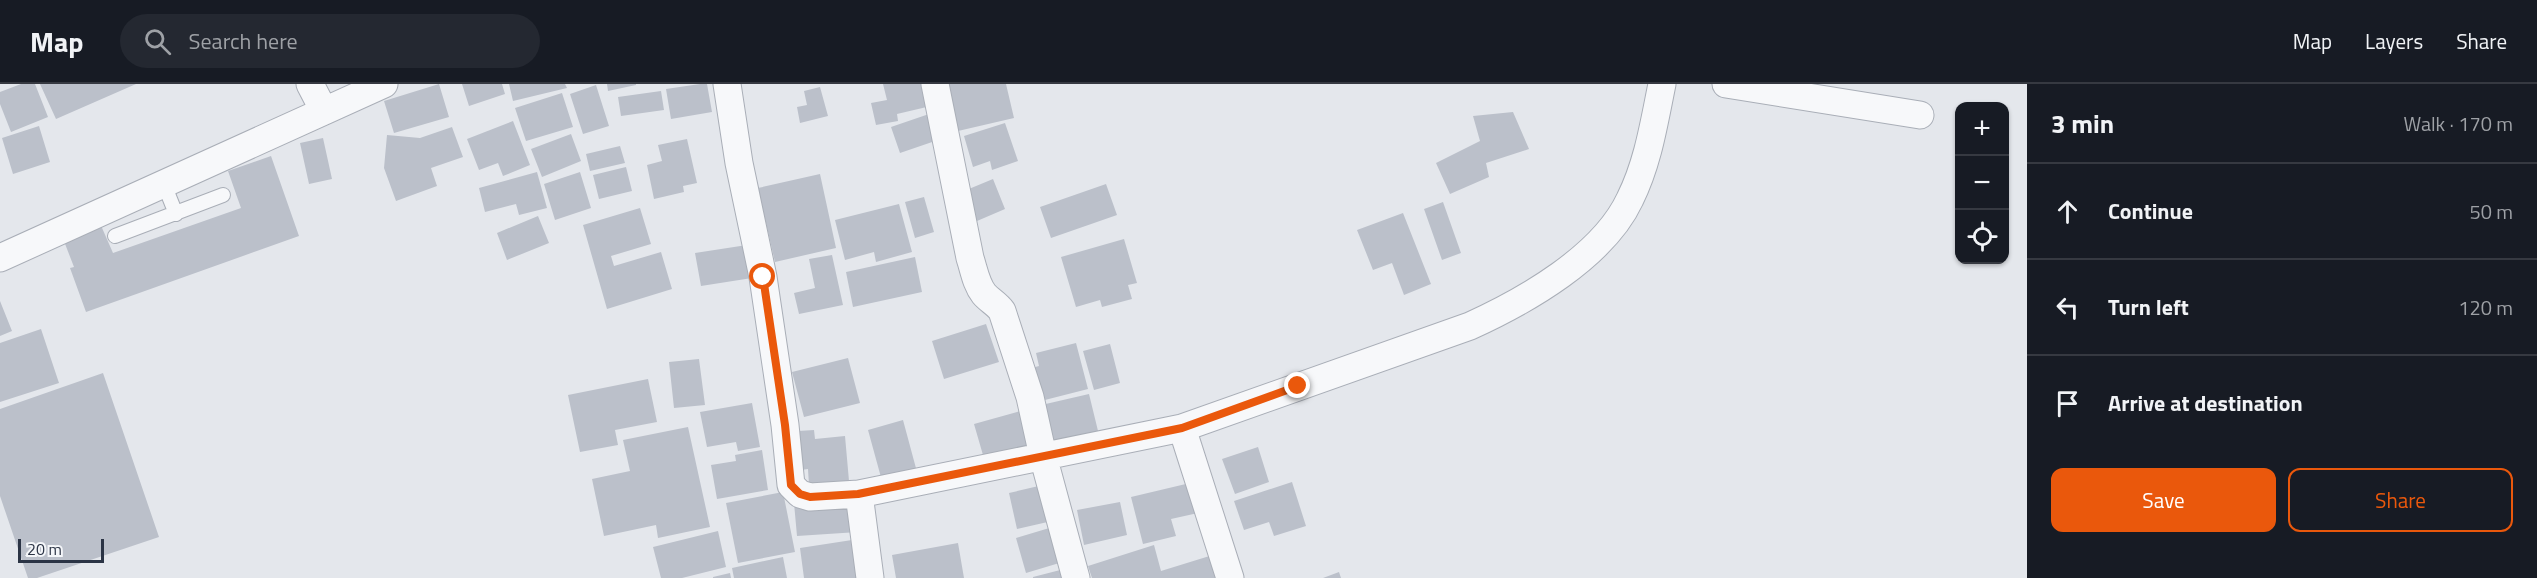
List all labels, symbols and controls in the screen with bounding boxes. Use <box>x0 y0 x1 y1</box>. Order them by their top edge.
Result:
search box <box>120 14 540 68</box>
text: Map <box>30 20 84 63</box>
text: Search here <box>189 24 298 58</box>
icon: search <box>141 25 174 58</box>
text: Map <box>2293 25 2332 57</box>
text: Layers <box>2365 25 2423 57</box>
text: Share <box>2456 25 2507 57</box>
map controls <box>1955 102 2009 264</box>
button: + <box>1955 102 2009 156</box>
text: 3 min <box>2051 104 2114 143</box>
text: Walk · 170 m <box>2404 108 2513 139</box>
button: − <box>1955 156 2009 210</box>
text: Continue <box>2108 194 2193 228</box>
icon: ahead <box>2051 195 2084 228</box>
text: 50 m <box>2469 196 2513 227</box>
button: locate <box>1955 210 2009 264</box>
route start <box>749 263 775 289</box>
text: Turn left <box>2108 290 2189 324</box>
icon: left <box>2051 291 2084 324</box>
text: 120 m <box>2458 292 2513 323</box>
route end <box>1284 372 1310 398</box>
text: Arrive at destination <box>2108 386 2303 420</box>
icon: arrive <box>2051 387 2084 420</box>
button: Save <box>2051 468 2276 532</box>
button: Share <box>2288 468 2513 532</box>
scale bar <box>18 536 104 564</box>
text: 20 m <box>27 537 62 561</box>

